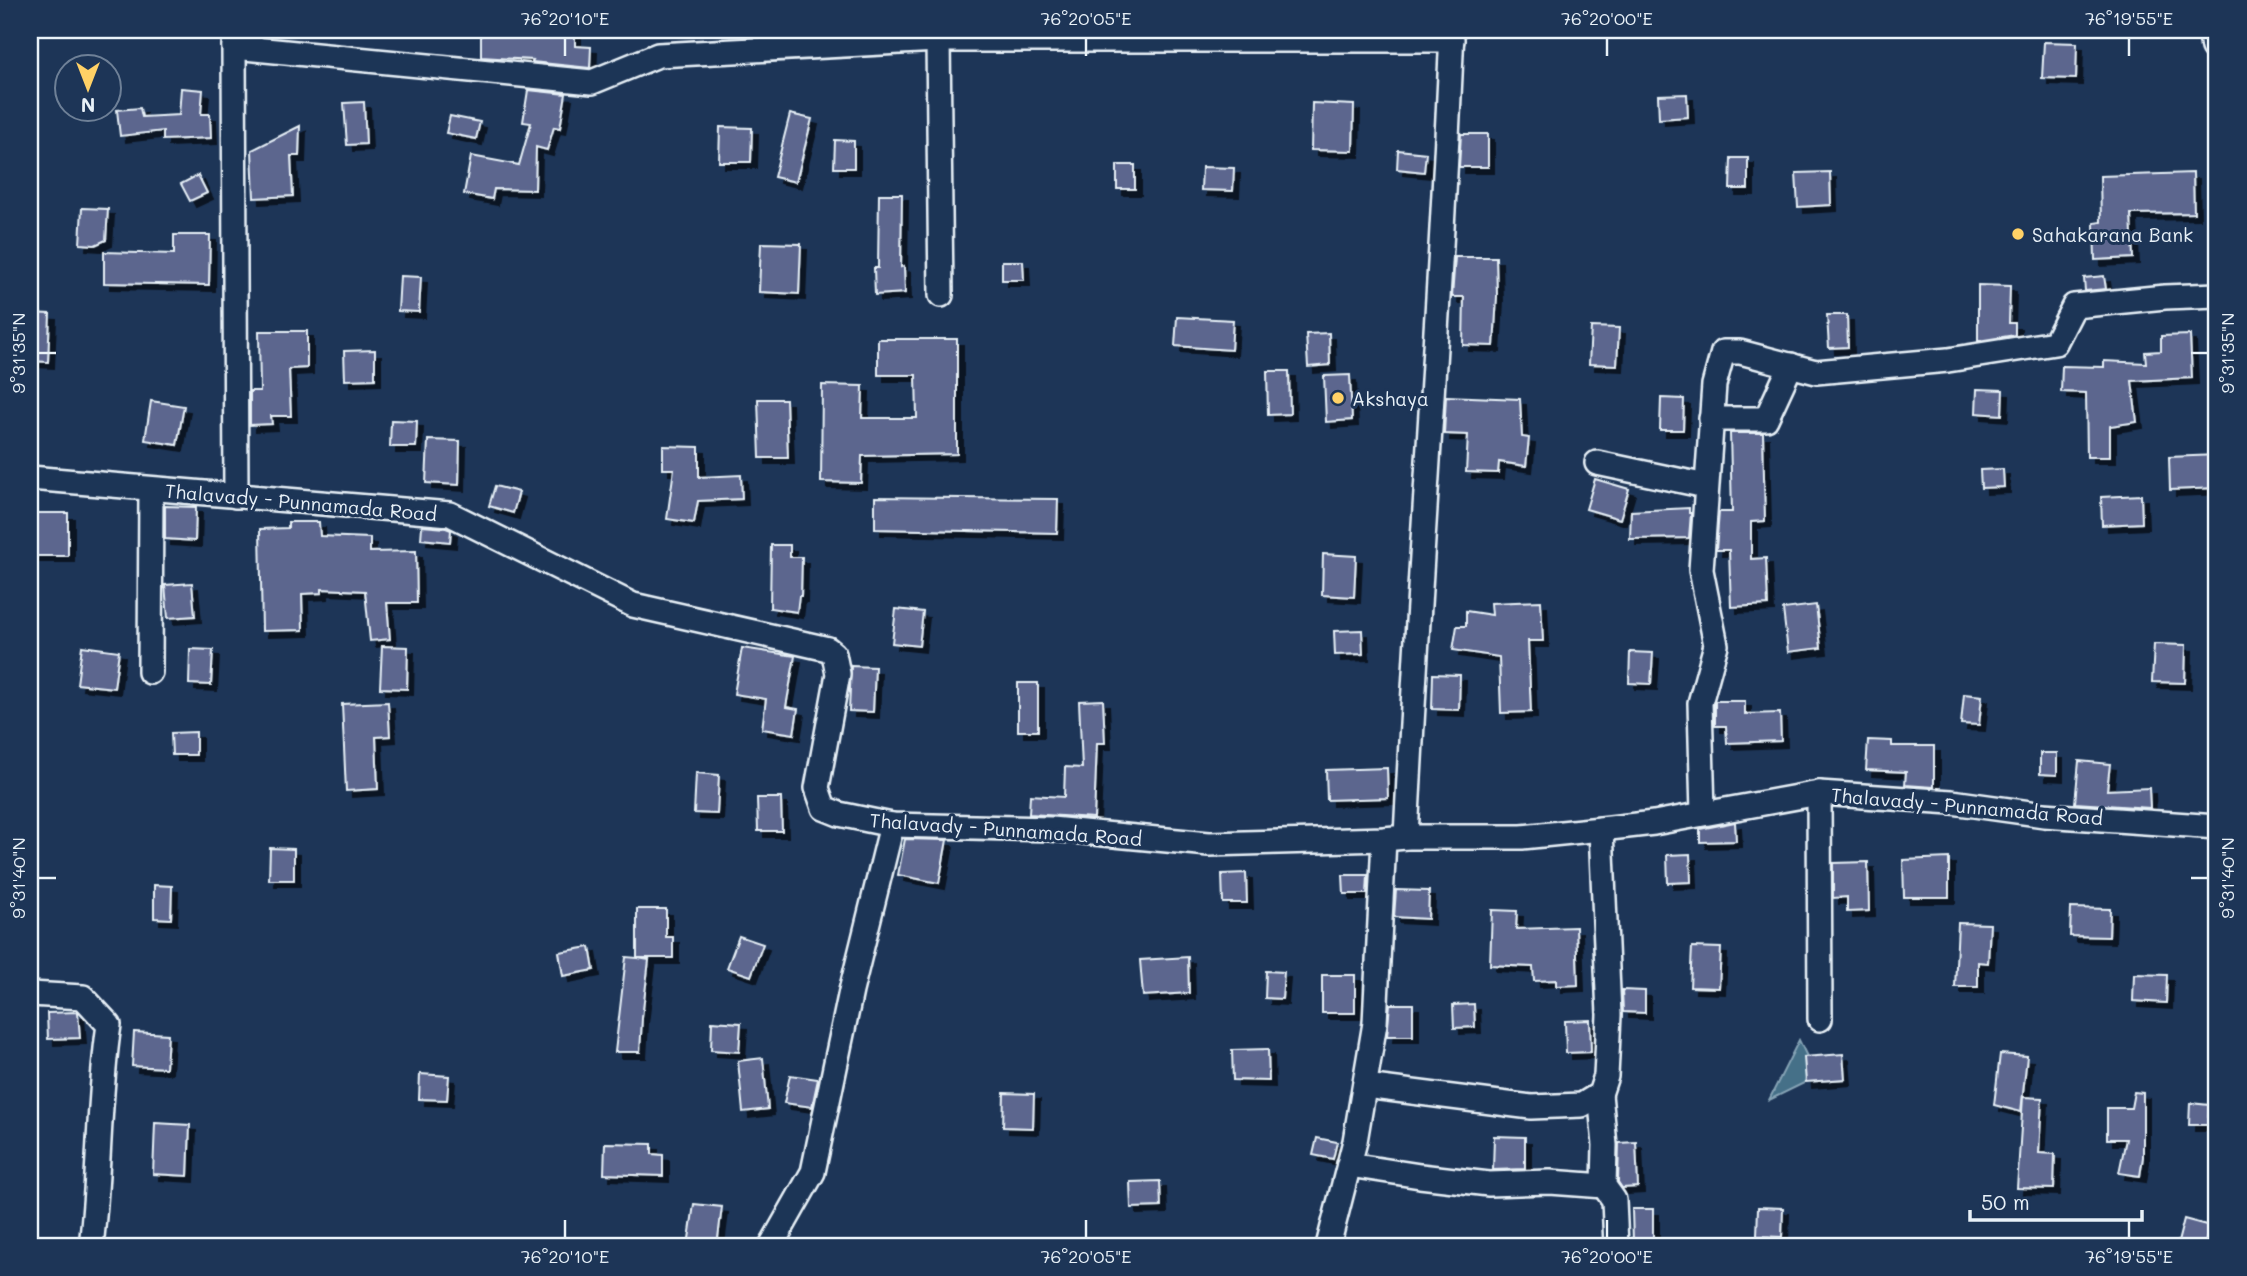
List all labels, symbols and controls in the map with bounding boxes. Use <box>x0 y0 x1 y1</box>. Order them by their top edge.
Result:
text: 76°20'10"E <box>521 6 609 30</box>
text: 76°20'05"E <box>1040 6 1132 30</box>
text: 76°20'00"E <box>1561 6 1653 30</box>
text: 76°19'55"E <box>2085 6 2173 30</box>
north arrow <box>52 52 122 122</box>
text: N <box>81 93 95 118</box>
place label: Sahakarana Bank <box>2032 222 2193 247</box>
marker: Sahakarana Bank <box>2010 226 2026 242</box>
text: 9°31'35"N <box>6 313 30 393</box>
text: 9°31'35"N <box>2215 313 2239 393</box>
place label: Akshaya <box>1352 386 1429 411</box>
marker: Akshaya <box>1330 390 1346 406</box>
street label: Thalavady - Punnamada Road <box>164 478 438 526</box>
street label: Thalavady - Punnamada Road <box>1830 782 2104 830</box>
street label: Thalavady - Punnamada Road <box>869 807 1143 851</box>
text: 9°31'40"N <box>6 837 30 919</box>
text: 9°31'40"N <box>2215 837 2239 919</box>
scale bar <box>1970 1178 2142 1222</box>
text: 50 m <box>1981 1188 2030 1215</box>
text: 76°20'10"E <box>521 1244 609 1268</box>
text: 76°20'05"E <box>1040 1244 1132 1268</box>
text: 76°20'00"E <box>1561 1244 1653 1268</box>
text: 76°19'55"E <box>2085 1244 2173 1268</box>

